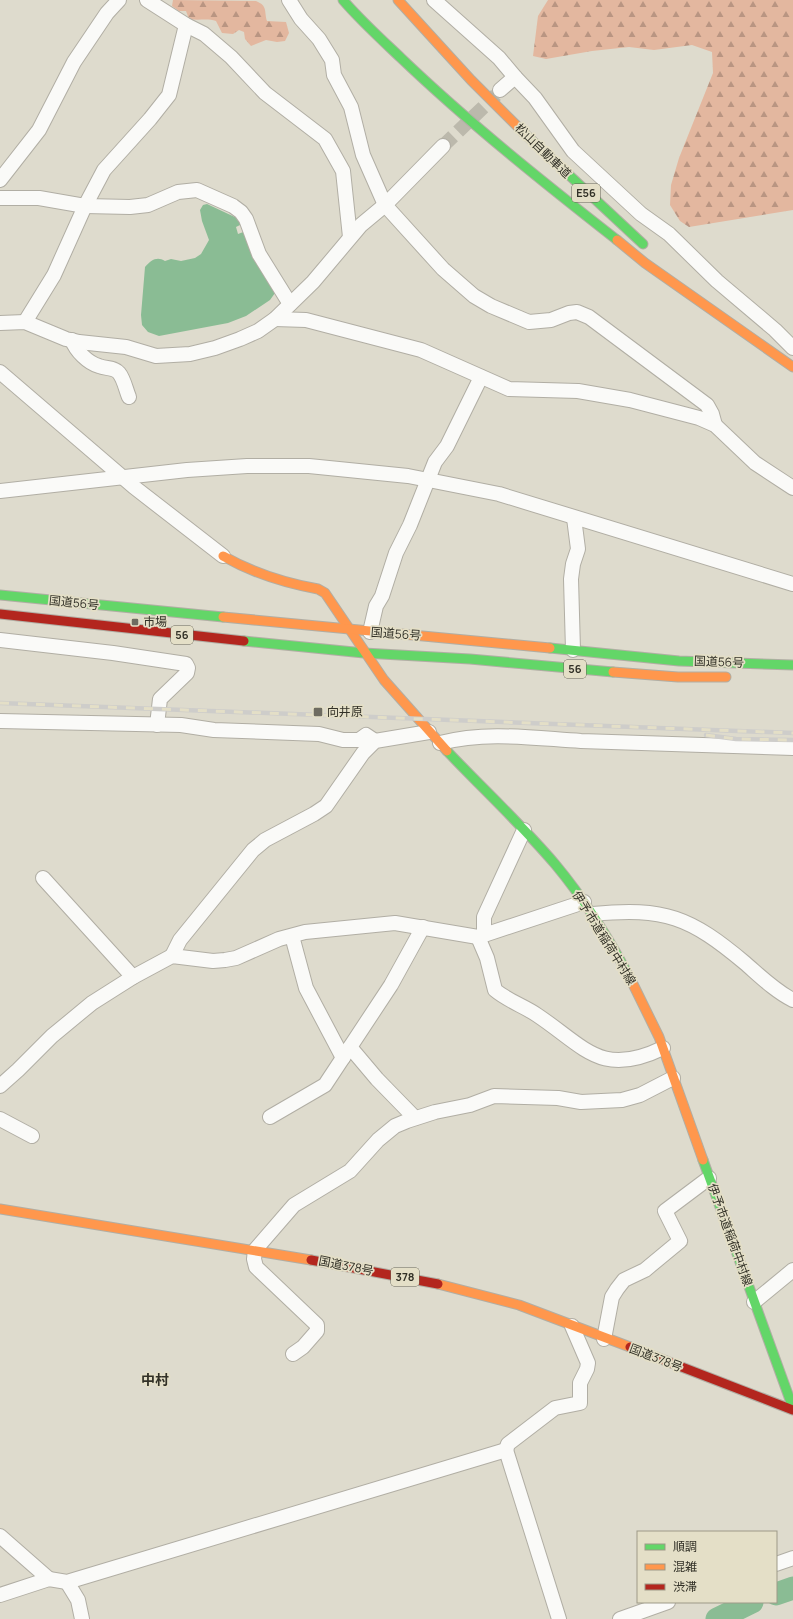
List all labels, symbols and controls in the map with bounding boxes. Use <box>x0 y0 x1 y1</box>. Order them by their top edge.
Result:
street label: 松山自動車道 <box>512 120 575 182</box>
road number: E56 <box>572 184 600 202</box>
street label: 国道56号 <box>48 591 100 614</box>
place label: 市場 <box>143 613 167 630</box>
marker: 市場 <box>130 617 140 627</box>
street label: 国道56号 <box>370 623 422 644</box>
road number: 56 <box>171 626 193 644</box>
street label: 国道56号 <box>694 652 744 671</box>
road number: 56 <box>564 660 586 678</box>
place label: 向井原 <box>327 703 363 720</box>
marker: 向井原 <box>312 706 324 718</box>
street label: 伊予市道稲荷中村線 <box>569 887 640 988</box>
street label: 伊予市道稲荷中村線 <box>704 1181 757 1288</box>
street label: 国道378号 <box>317 1252 375 1279</box>
road number: 378 <box>391 1268 419 1286</box>
street label: 国道378号 <box>627 1340 685 1375</box>
district label: 中村 <box>141 1370 169 1389</box>
legend <box>637 1531 777 1603</box>
text: 順調 <box>673 1538 697 1555</box>
text: 混雑 <box>673 1558 697 1575</box>
text: 渋滞 <box>673 1578 697 1595</box>

